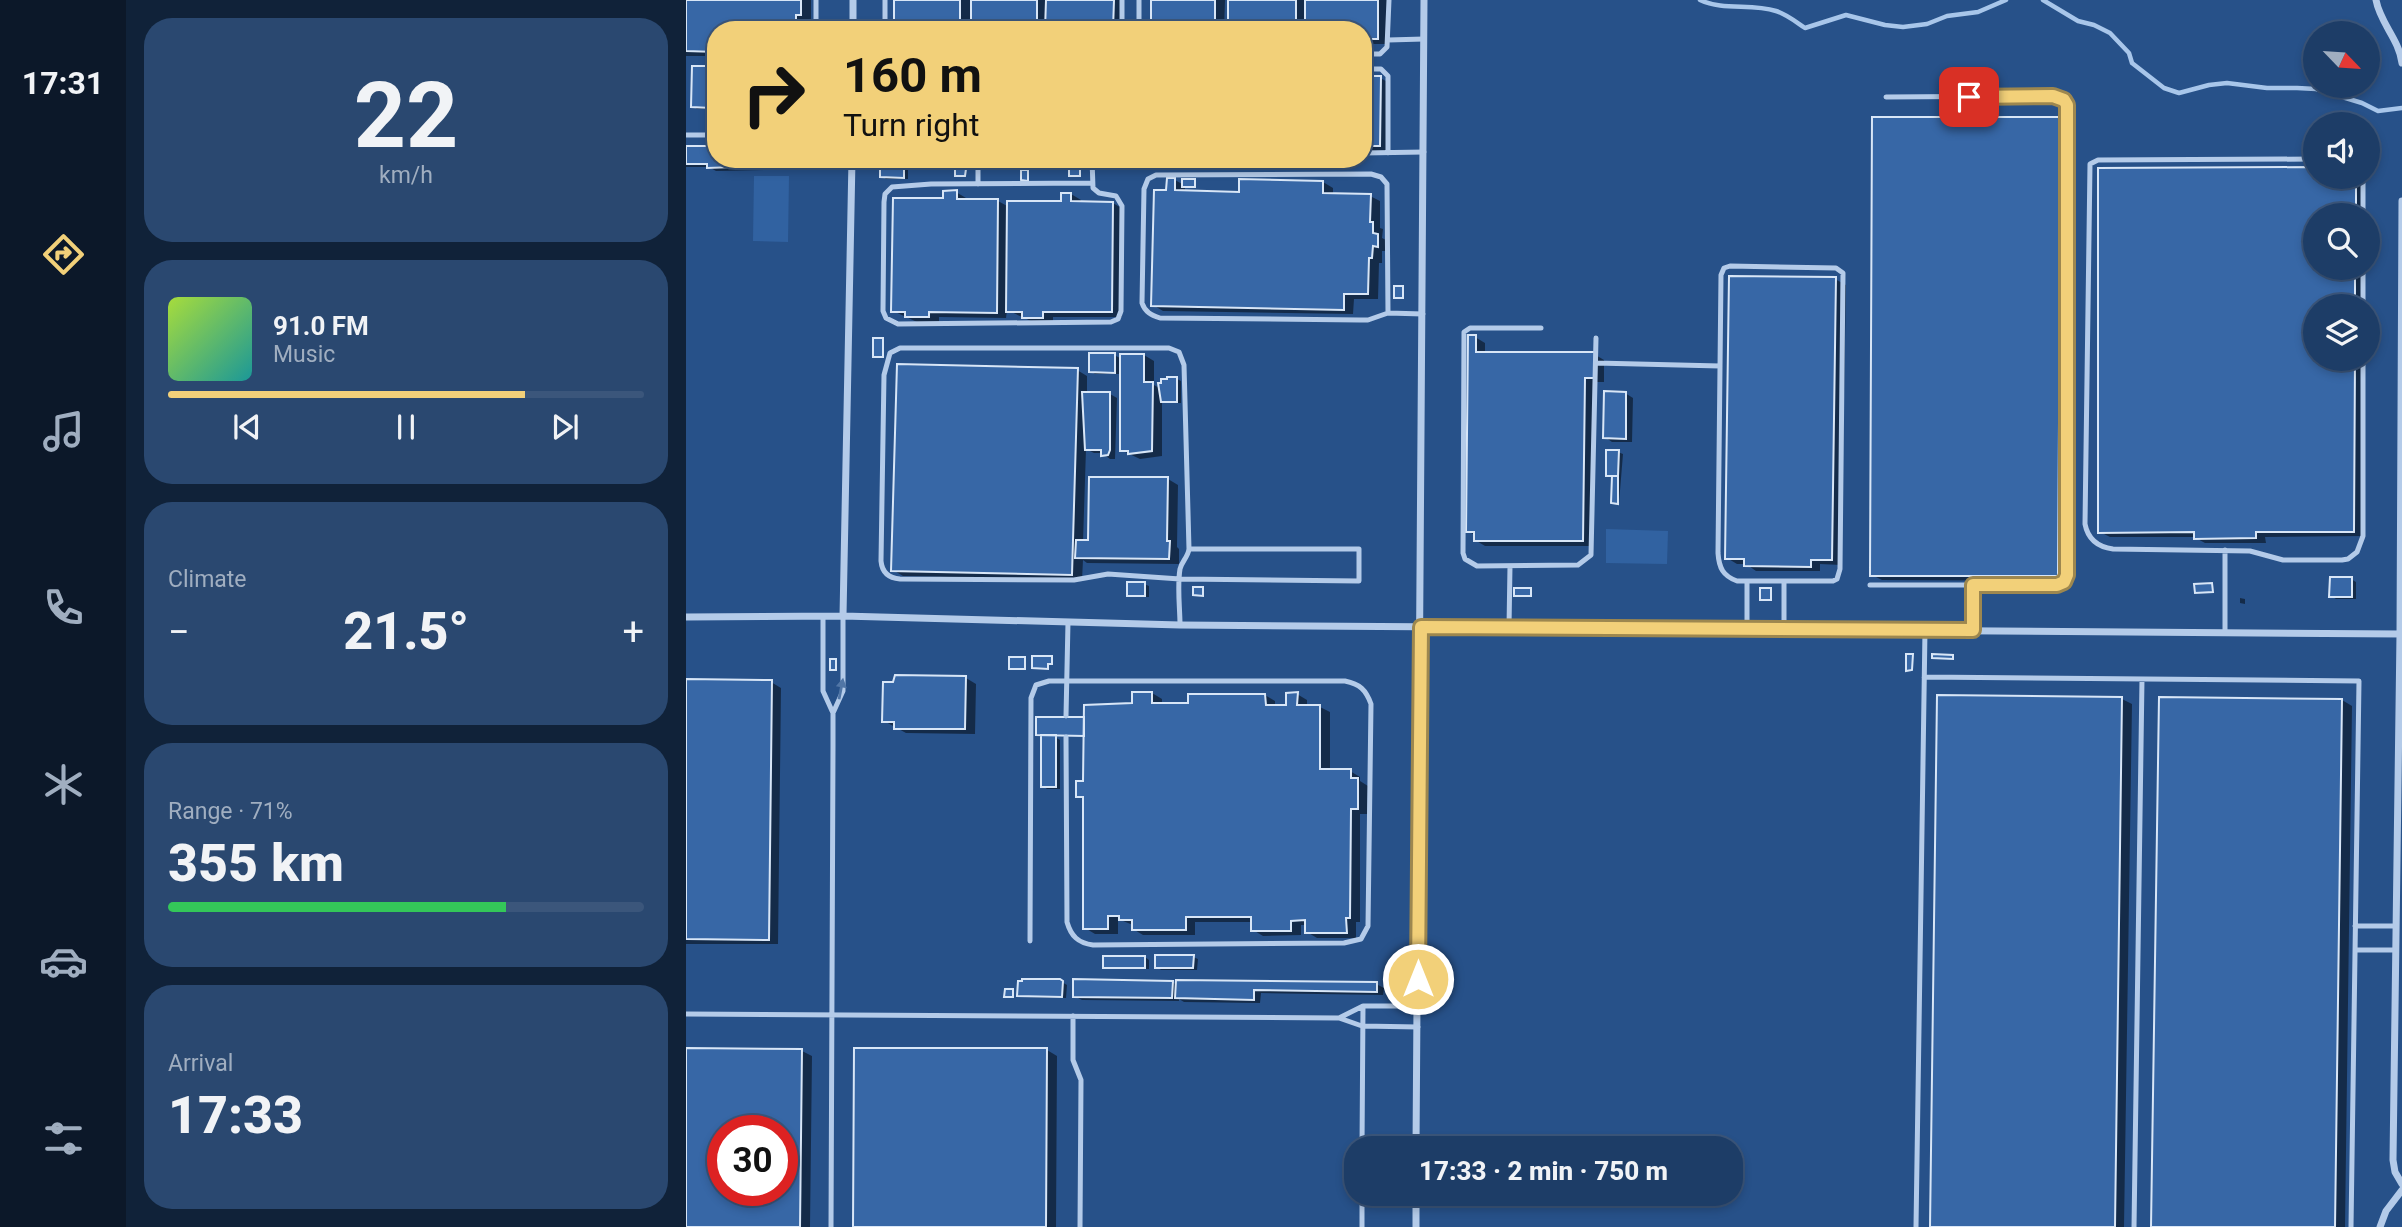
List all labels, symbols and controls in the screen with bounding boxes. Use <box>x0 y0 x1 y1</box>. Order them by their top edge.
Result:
north arrow <box>2303 21 2380 98</box>
map controls <box>2303 21 2380 371</box>
text: 160 m <box>843 47 982 104</box>
icon: right <box>728 49 819 140</box>
text: 22 <box>354 63 458 169</box>
text: 17:31 <box>22 64 104 102</box>
pin <box>1939 67 1999 127</box>
icon: arrive <box>1950 78 1988 116</box>
text: Turn right <box>843 106 979 144</box>
button: sound <box>2303 112 2380 189</box>
text: km/h <box>379 162 433 189</box>
button: search <box>2303 203 2380 280</box>
icon: directions <box>39 230 88 279</box>
button: layers <box>2303 294 2380 371</box>
text: 91.0 FM <box>273 311 369 341</box>
text: Music <box>273 341 335 368</box>
icon: music <box>39 407 88 456</box>
icon: previous <box>228 408 266 446</box>
icon: pause <box>387 408 425 446</box>
icon: next <box>546 408 584 446</box>
text: Climate <box>168 566 247 593</box>
icon: phone <box>39 583 88 632</box>
text: 21.5° <box>343 601 469 662</box>
text: − <box>168 610 190 654</box>
text: + <box>622 610 644 654</box>
one-way arrow <box>836 678 847 700</box>
icon: climate <box>39 760 88 809</box>
text: Range · 71% <box>168 798 293 825</box>
text: 355 km <box>168 833 344 894</box>
icon: car <box>39 937 88 986</box>
position arrow <box>1381 942 1455 1016</box>
text: Arrival <box>168 1050 233 1077</box>
text: 17:33 <box>168 1085 303 1146</box>
icon: filters <box>39 1114 88 1163</box>
speed limit sign: 30 <box>707 1115 798 1206</box>
text: 17:33 · 2 min · 750 m <box>1419 1156 1668 1186</box>

